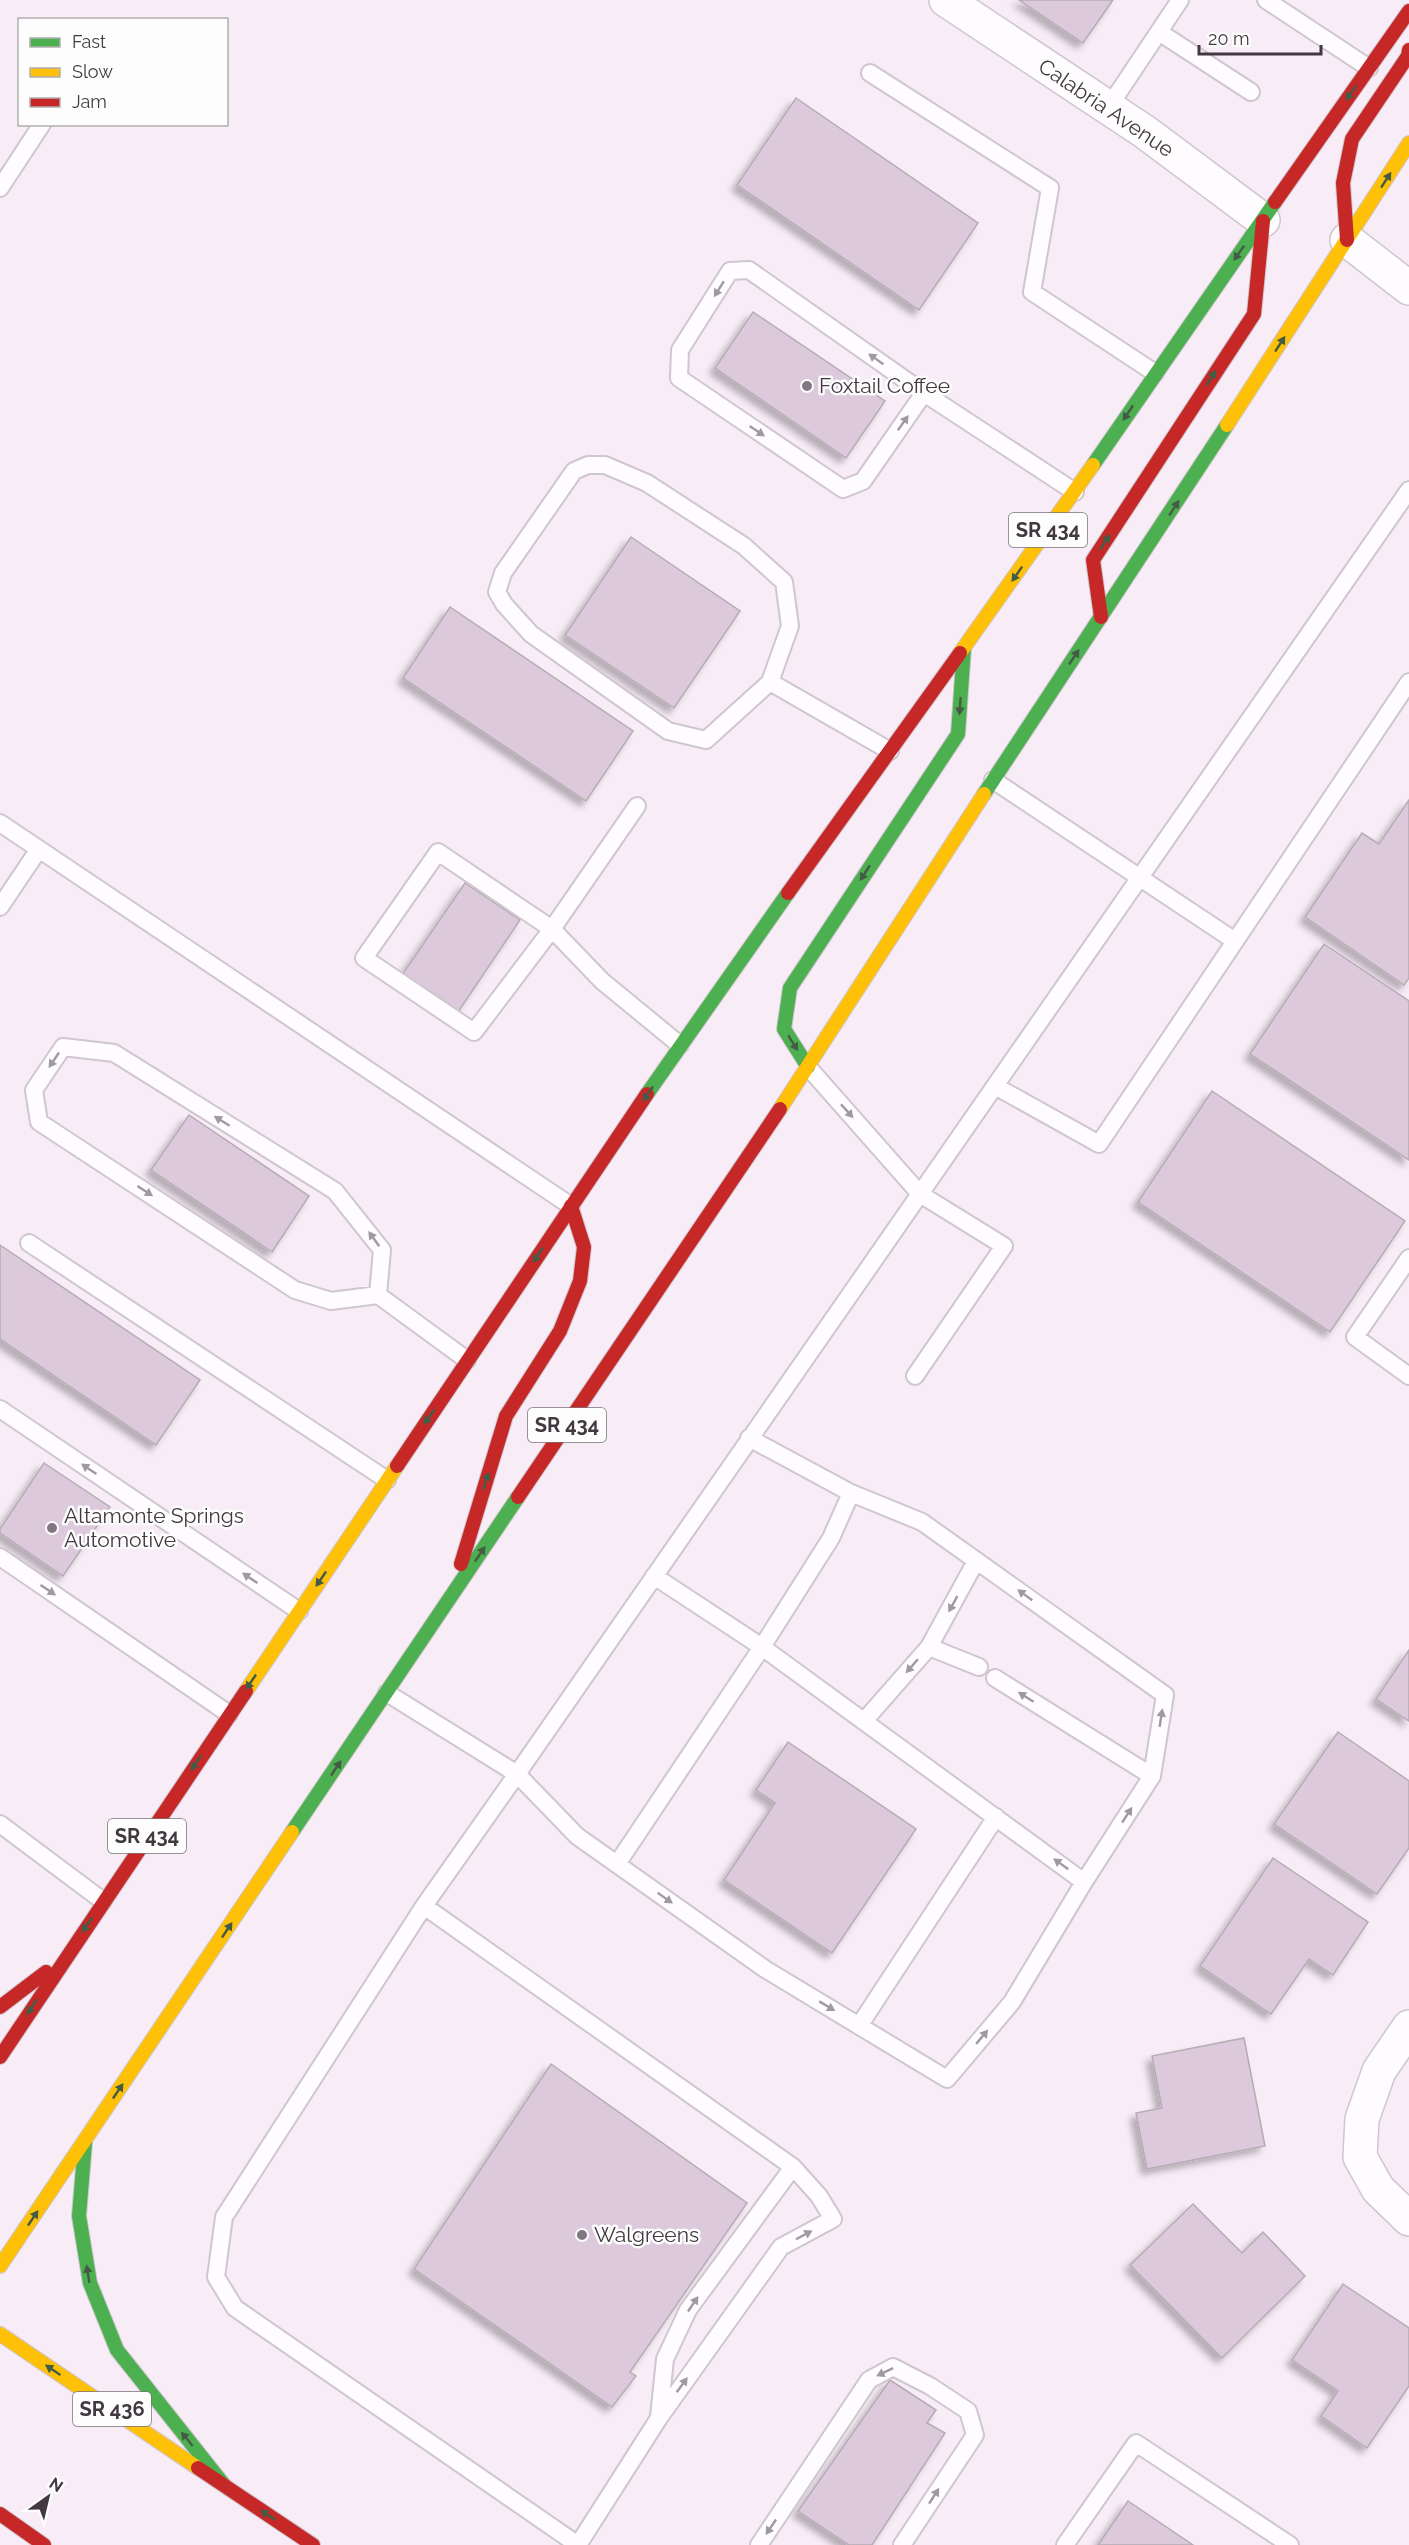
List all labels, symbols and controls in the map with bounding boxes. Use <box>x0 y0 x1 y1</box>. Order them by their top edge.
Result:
legend <box>18 18 228 126</box>
scale bar <box>1199 18 1320 56</box>
text: 20 m <box>1208 28 1250 49</box>
text: Fast <box>72 31 106 52</box>
street label: Calabria Avenue <box>1034 53 1179 162</box>
text: Slow <box>72 61 113 82</box>
one-way arrow <box>1345 85 1357 101</box>
text: Jam <box>72 91 107 112</box>
one-way arrow <box>1380 172 1391 188</box>
one-way arrow <box>1234 246 1246 261</box>
one-way arrow <box>714 281 725 297</box>
one-way arrow <box>1274 336 1285 352</box>
one-way arrow <box>868 354 884 365</box>
one-way arrow <box>1205 370 1216 386</box>
place label: Foxtail Coffee <box>819 373 950 398</box>
marker: Foxtail Coffee <box>800 379 814 393</box>
one-way arrow <box>1123 405 1134 421</box>
one-way arrow <box>897 415 908 431</box>
one-way arrow <box>749 425 765 436</box>
one-way arrow <box>1168 500 1180 516</box>
road number: SR 434 <box>1009 513 1087 547</box>
one-way arrow <box>1099 534 1110 550</box>
one-way arrow <box>1011 565 1023 581</box>
one-way arrow <box>1068 650 1080 666</box>
one-way arrow <box>955 697 965 716</box>
one-way arrow <box>860 865 871 881</box>
one-way arrow <box>787 1035 798 1051</box>
one-way arrow <box>48 1052 60 1068</box>
one-way arrow <box>642 1085 654 1101</box>
one-way arrow <box>840 1103 853 1118</box>
one-way arrow <box>214 1115 230 1126</box>
one-way arrow <box>137 1186 153 1197</box>
one-way arrow <box>368 1232 380 1248</box>
one-way arrow <box>533 1247 544 1263</box>
one-way arrow <box>423 1408 435 1424</box>
road number: SR 434 <box>528 1408 606 1442</box>
one-way arrow <box>81 1463 97 1475</box>
one-way arrow <box>482 1472 491 1490</box>
place label: Altamonte Springs Automotive <box>64 1503 244 1552</box>
marker: Altamonte Springs Automotive <box>45 1521 59 1535</box>
one-way arrow <box>475 1546 486 1562</box>
one-way arrow <box>315 1570 326 1587</box>
one-way arrow <box>242 1573 258 1584</box>
one-way arrow <box>40 1584 56 1596</box>
one-way arrow <box>1017 1589 1033 1601</box>
one-way arrow <box>948 1596 958 1613</box>
one-way arrow <box>906 1658 919 1673</box>
one-way arrow <box>246 1674 257 1690</box>
one-way arrow <box>1018 1692 1034 1703</box>
one-way arrow <box>1157 1708 1166 1727</box>
one-way arrow <box>191 1755 202 1771</box>
one-way arrow <box>330 1760 341 1776</box>
one-way arrow <box>1122 1807 1133 1823</box>
road number: SR 434 <box>108 1819 186 1853</box>
one-way arrow <box>1053 1859 1068 1871</box>
one-way arrow <box>657 1891 672 1903</box>
one-way arrow <box>81 1916 93 1932</box>
one-way arrow <box>221 1922 233 1938</box>
one-way arrow <box>27 1999 38 2016</box>
one-way arrow <box>819 2001 835 2012</box>
one-way arrow <box>975 2030 988 2045</box>
one-way arrow <box>112 2084 124 2100</box>
one-way arrow <box>27 2210 38 2226</box>
place label: Walgreens <box>594 2222 699 2247</box>
marker: Walgreens <box>575 2228 589 2242</box>
one-way arrow <box>795 2230 812 2240</box>
one-way arrow <box>84 2264 93 2283</box>
one-way arrow <box>687 2296 699 2312</box>
one-way arrow <box>45 2364 62 2375</box>
one-way arrow <box>876 2366 894 2376</box>
one-way arrow <box>676 2377 688 2392</box>
road number: SR 436 <box>73 2392 151 2426</box>
one-way arrow <box>181 2431 194 2447</box>
north arrow <box>18 2467 78 2527</box>
text: N <box>46 2474 66 2496</box>
one-way arrow <box>929 2488 940 2504</box>
one-way arrow <box>261 2509 277 2521</box>
one-way arrow <box>766 2519 777 2535</box>

